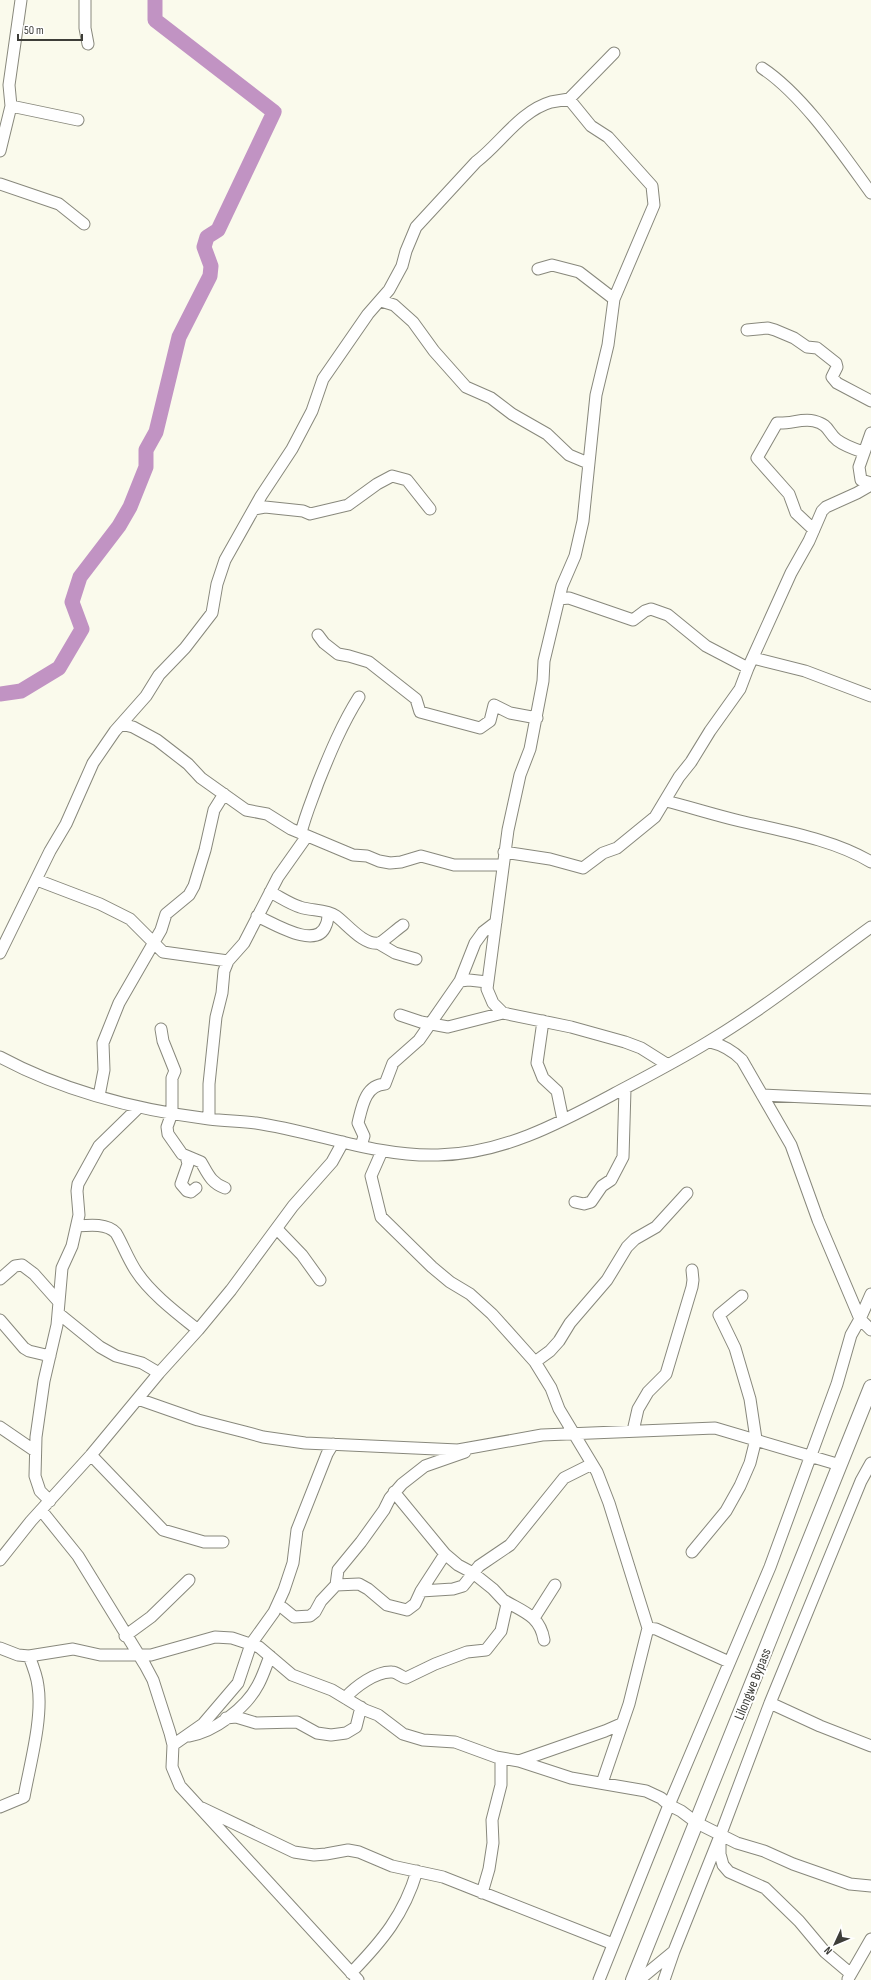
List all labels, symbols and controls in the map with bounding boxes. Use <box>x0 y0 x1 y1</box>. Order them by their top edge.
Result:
scale bar <box>18 16 82 42</box>
text: 50 m <box>24 23 44 38</box>
street label: Lilongwe Bypass <box>730 1646 775 1723</box>
north arrow <box>815 1924 855 1964</box>
text: N <box>821 1944 835 1957</box>

